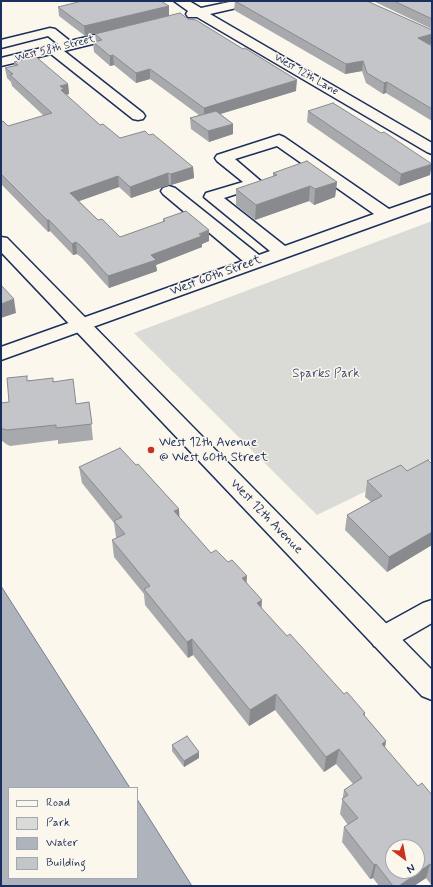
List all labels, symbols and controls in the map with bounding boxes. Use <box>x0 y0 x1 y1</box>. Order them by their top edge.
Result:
street label: West 58th Street <box>14 33 96 65</box>
street label: West 12th Lane <box>271 51 341 99</box>
street label: West 60th Street <box>168 252 264 300</box>
park label: Sparks Park <box>292 366 360 382</box>
place label: West 12th Avenue @ West 60th Street <box>159 435 268 466</box>
marker: West 12th Avenue @ West 60th Street <box>146 445 156 455</box>
street label: West 12th Avenue <box>226 476 306 558</box>
legend <box>8 787 138 879</box>
text: Road <box>46 795 70 811</box>
text: Park <box>46 815 70 831</box>
text: Water <box>46 835 78 851</box>
north arrow <box>385 839 425 879</box>
text: Building <box>46 855 86 871</box>
text: N <box>404 860 418 876</box>

